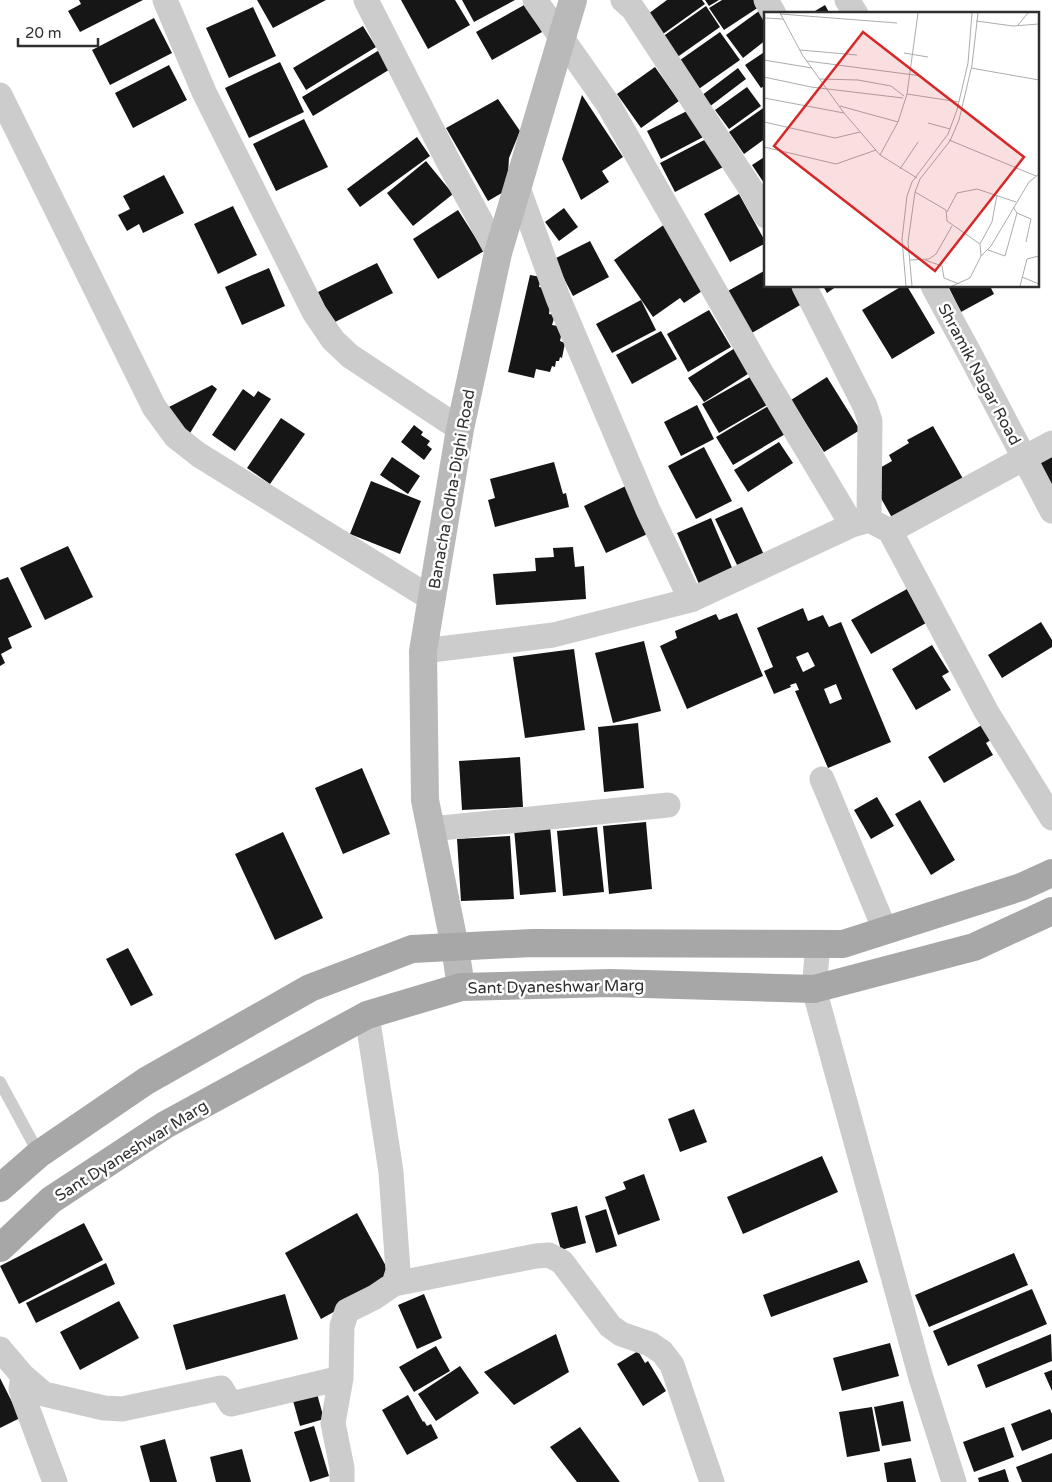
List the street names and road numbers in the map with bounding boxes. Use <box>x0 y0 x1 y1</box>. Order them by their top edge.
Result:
street label: Shramik Nagar Road <box>933 300 1025 449</box>
street label: Banacha Odha-Dighi Road <box>425 388 479 591</box>
street label: Sant Dyaneshwar Marg <box>468 975 644 999</box>
street label: Sant Dyaneshwar Marg <box>51 1096 212 1206</box>

